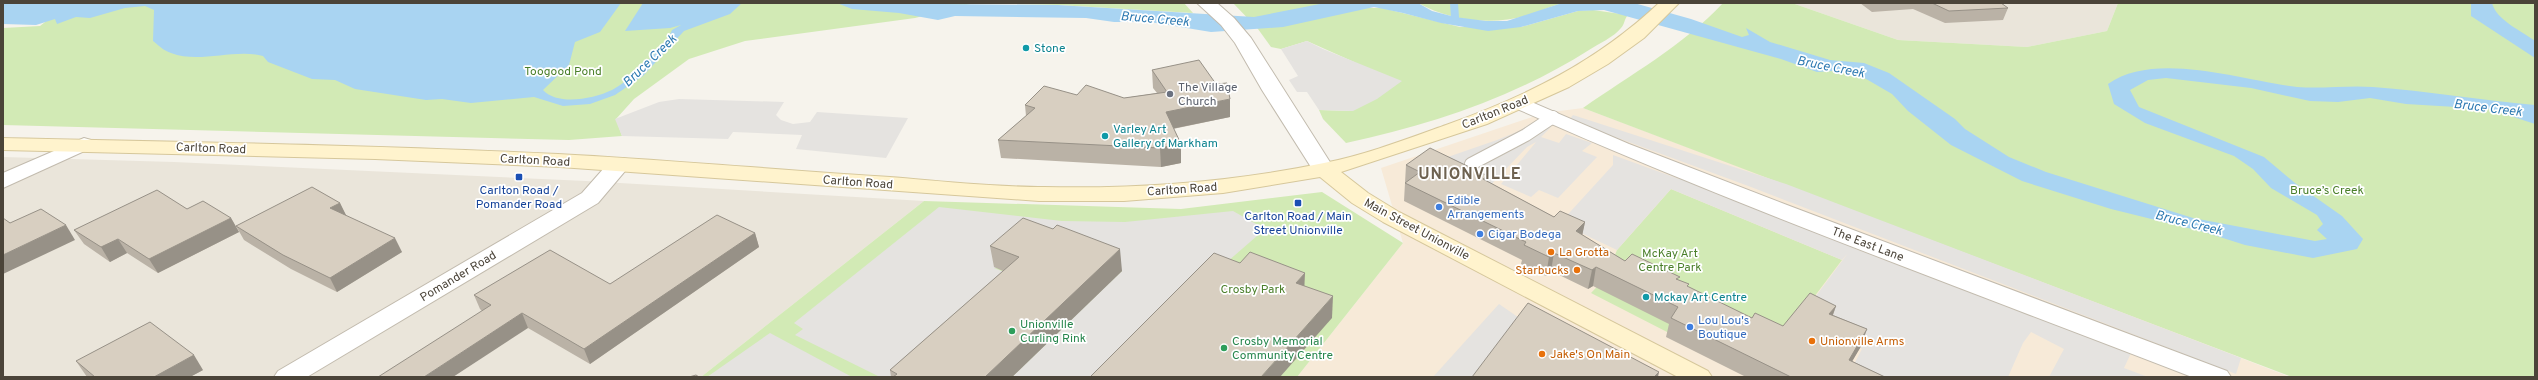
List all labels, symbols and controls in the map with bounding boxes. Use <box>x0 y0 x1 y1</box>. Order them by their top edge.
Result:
water label: Bruce Creek <box>1120 9 1190 31</box>
water label: Bruce Creek <box>620 32 681 91</box>
place label: Stone <box>1034 41 1066 57</box>
marker: Stone <box>1021 43 1031 53</box>
water label: Bruce Creek <box>1795 54 1866 82</box>
park label: Toogood Pond <box>524 64 602 80</box>
place label: The Village Church <box>1178 80 1238 110</box>
marker: The Village Church <box>1165 89 1175 99</box>
street label: Carlton Road <box>1460 92 1531 134</box>
water label: Bruce Creek <box>2453 97 2523 121</box>
place label: Varley Art Gallery of Markham <box>1113 122 1218 152</box>
marker: Varley Art Gallery of Markham <box>1100 131 1110 141</box>
street label: Carlton Road <box>176 140 246 158</box>
street label: Carlton Road <box>499 151 571 171</box>
district label: UNIONVILLE <box>1418 165 1522 185</box>
marker: Carlton Road / Pomander Road <box>514 172 524 182</box>
street label: Carlton Road <box>822 173 894 193</box>
street label: Carlton Road <box>1146 180 1218 200</box>
place label: Carlton Road / Pomander Road <box>476 183 562 213</box>
park label: Bruce’s Creek <box>2290 183 2364 199</box>
place label: Edible Arrangements <box>1447 193 1524 223</box>
street label: Main Street Unionville <box>1361 195 1472 265</box>
marker: Carlton Road / Main Street Unionville <box>1293 198 1303 208</box>
marker: Edible Arrangements <box>1434 202 1444 212</box>
water label: Bruce Creek <box>2153 208 2224 240</box>
place label: Carlton Road / Main Street Unionville <box>1244 209 1352 239</box>
street label: The East Lane <box>1829 224 1906 266</box>
place label: Cigar Bodega <box>1488 227 1561 243</box>
marker: Cigar Bodega <box>1475 229 1485 239</box>
place label: La Grotta <box>1559 245 1609 261</box>
park label: McKay Art Centre Park <box>1638 246 1702 276</box>
marker: La Grotta <box>1546 247 1556 257</box>
street label: Pomander Road <box>417 248 500 306</box>
place label: Starbucks <box>1515 263 1569 279</box>
marker: Starbucks <box>1572 265 1582 275</box>
park label: Crosby Park <box>1221 282 1285 298</box>
place label: Mckay Art Centre <box>1654 290 1747 306</box>
marker: Mckay Art Centre <box>1641 292 1651 302</box>
place label: Lou Lou's Boutique <box>1698 313 1749 343</box>
place label: Unionville Curling Rink <box>1020 317 1086 347</box>
marker: Lou Lou's Boutique <box>1685 322 1695 332</box>
marker: Unionville Curling Rink <box>1007 326 1017 336</box>
place label: Crosby Memorial Community Centre <box>1232 334 1333 364</box>
place label: Unionville Arms <box>1820 334 1904 350</box>
marker: Unionville Arms <box>1807 336 1817 346</box>
marker: Crosby Memorial Community Centre <box>1219 343 1229 353</box>
place label: Jake's On Main <box>1550 347 1630 363</box>
marker: Jake's On Main <box>1537 349 1547 359</box>

